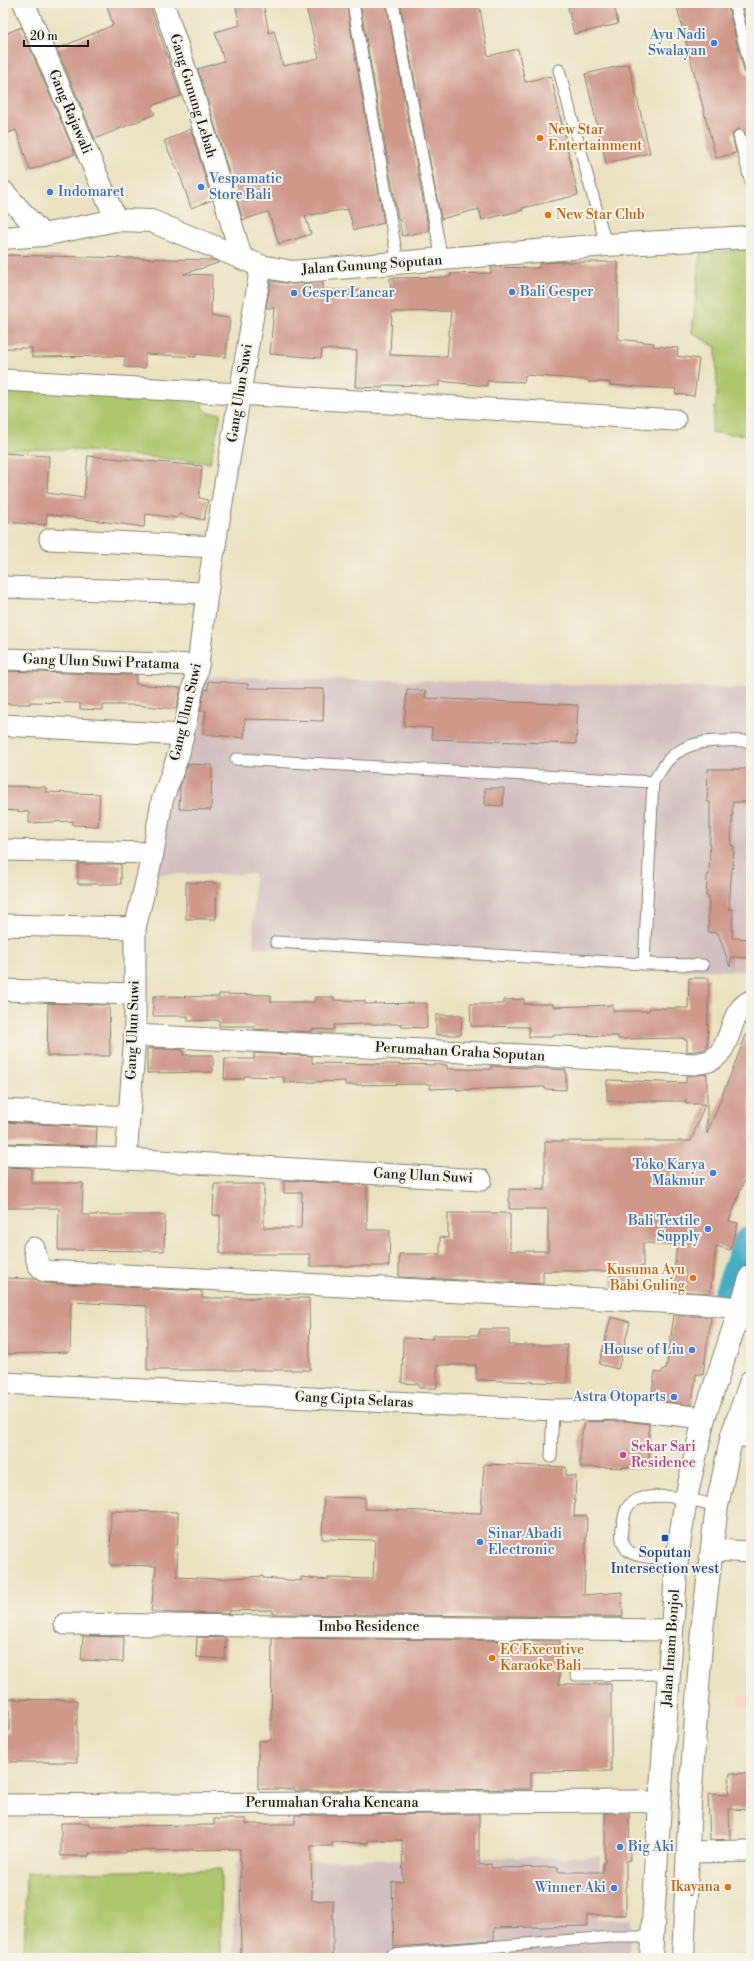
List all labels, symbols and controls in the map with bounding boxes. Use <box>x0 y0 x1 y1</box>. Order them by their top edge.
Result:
scale bar <box>24 22 88 48</box>
place label: Ayu Nadi Swalayan <box>648 26 707 60</box>
text: 20 m <box>30 29 58 44</box>
street label: Gang Gunung Lebah <box>166 32 221 161</box>
marker: Ayu Nadi Swalayan <box>709 38 719 48</box>
street label: Gang Rajawali <box>44 67 96 157</box>
place label: New Star Entertainment <box>548 121 642 155</box>
marker: New Star Entertainment <box>535 133 545 143</box>
place label: Vespamatic Store Bali <box>208 170 282 204</box>
marker: Vespamatic Store Bali <box>196 182 206 192</box>
place label: Indomaret <box>58 183 125 201</box>
marker: Indomaret <box>45 187 55 197</box>
place label: New Star Club <box>556 206 645 224</box>
marker: New Star Club <box>543 210 553 220</box>
street label: Jalan Gunung Soputan <box>300 251 444 279</box>
place label: Bali Gesper <box>519 283 593 301</box>
place label: Gesper Lancar <box>302 284 395 302</box>
marker: Bali Gesper <box>507 287 517 297</box>
marker: Gesper Lancar <box>289 288 299 298</box>
street label: Gang Ulun Suwi <box>223 342 257 444</box>
street label: Gang Ulun Suwi Pratama <box>22 650 181 674</box>
street label: Gang Ulun Suwi <box>166 661 206 763</box>
street label: Gang Ulun Suwi <box>122 979 144 1080</box>
street label: Perumahan Graha Soputan <box>374 1039 546 1065</box>
place label: Toko Karya Makmur <box>632 1156 706 1190</box>
street label: Gang Ulun Suwi <box>373 1164 474 1188</box>
marker: Toko Karya Makmur <box>708 1168 718 1178</box>
place label: Bali Textile Supply <box>627 1212 700 1246</box>
marker: Bali Textile Supply <box>703 1224 713 1234</box>
place label: Kusuma Ayu Babi Guling <box>607 1261 686 1295</box>
marker: Kusuma Ayu Babi Guling <box>688 1273 698 1283</box>
place label: House of Liu <box>603 1341 684 1359</box>
marker: House of Liu <box>687 1345 697 1355</box>
street label: Gang Cipta Selaras <box>294 1388 414 1412</box>
place label: Astra Otoparts <box>572 1388 666 1406</box>
marker: Astra Otoparts <box>669 1392 679 1402</box>
place label: Sekar Sari Residence <box>631 1438 696 1472</box>
marker: Sekar Sari Residence <box>618 1450 628 1460</box>
place label: Sinar Abadi Electronic <box>488 1525 562 1559</box>
marker: Soputan Intersection west <box>660 1533 670 1543</box>
marker: Sinar Abadi Electronic <box>475 1537 485 1547</box>
place label: Soputan Intersection west <box>611 1544 719 1578</box>
street label: Jalan Imam Bonjol <box>658 1589 684 1708</box>
street label: Imbo Residence <box>318 1618 420 1636</box>
place label: EC Executive Karaoke Bali <box>500 1641 584 1675</box>
marker: EC Executive Karaoke Bali <box>487 1653 497 1663</box>
street label: Perumahan Graha Kencana <box>245 1794 419 1812</box>
place label: Big Aki <box>627 1838 675 1856</box>
marker: Big Aki <box>615 1842 625 1852</box>
place label: Ikayana <box>671 1878 721 1896</box>
place label: Winner Aki <box>534 1879 606 1897</box>
marker: Ikayana <box>723 1882 733 1892</box>
marker: Winner Aki <box>609 1883 619 1893</box>

